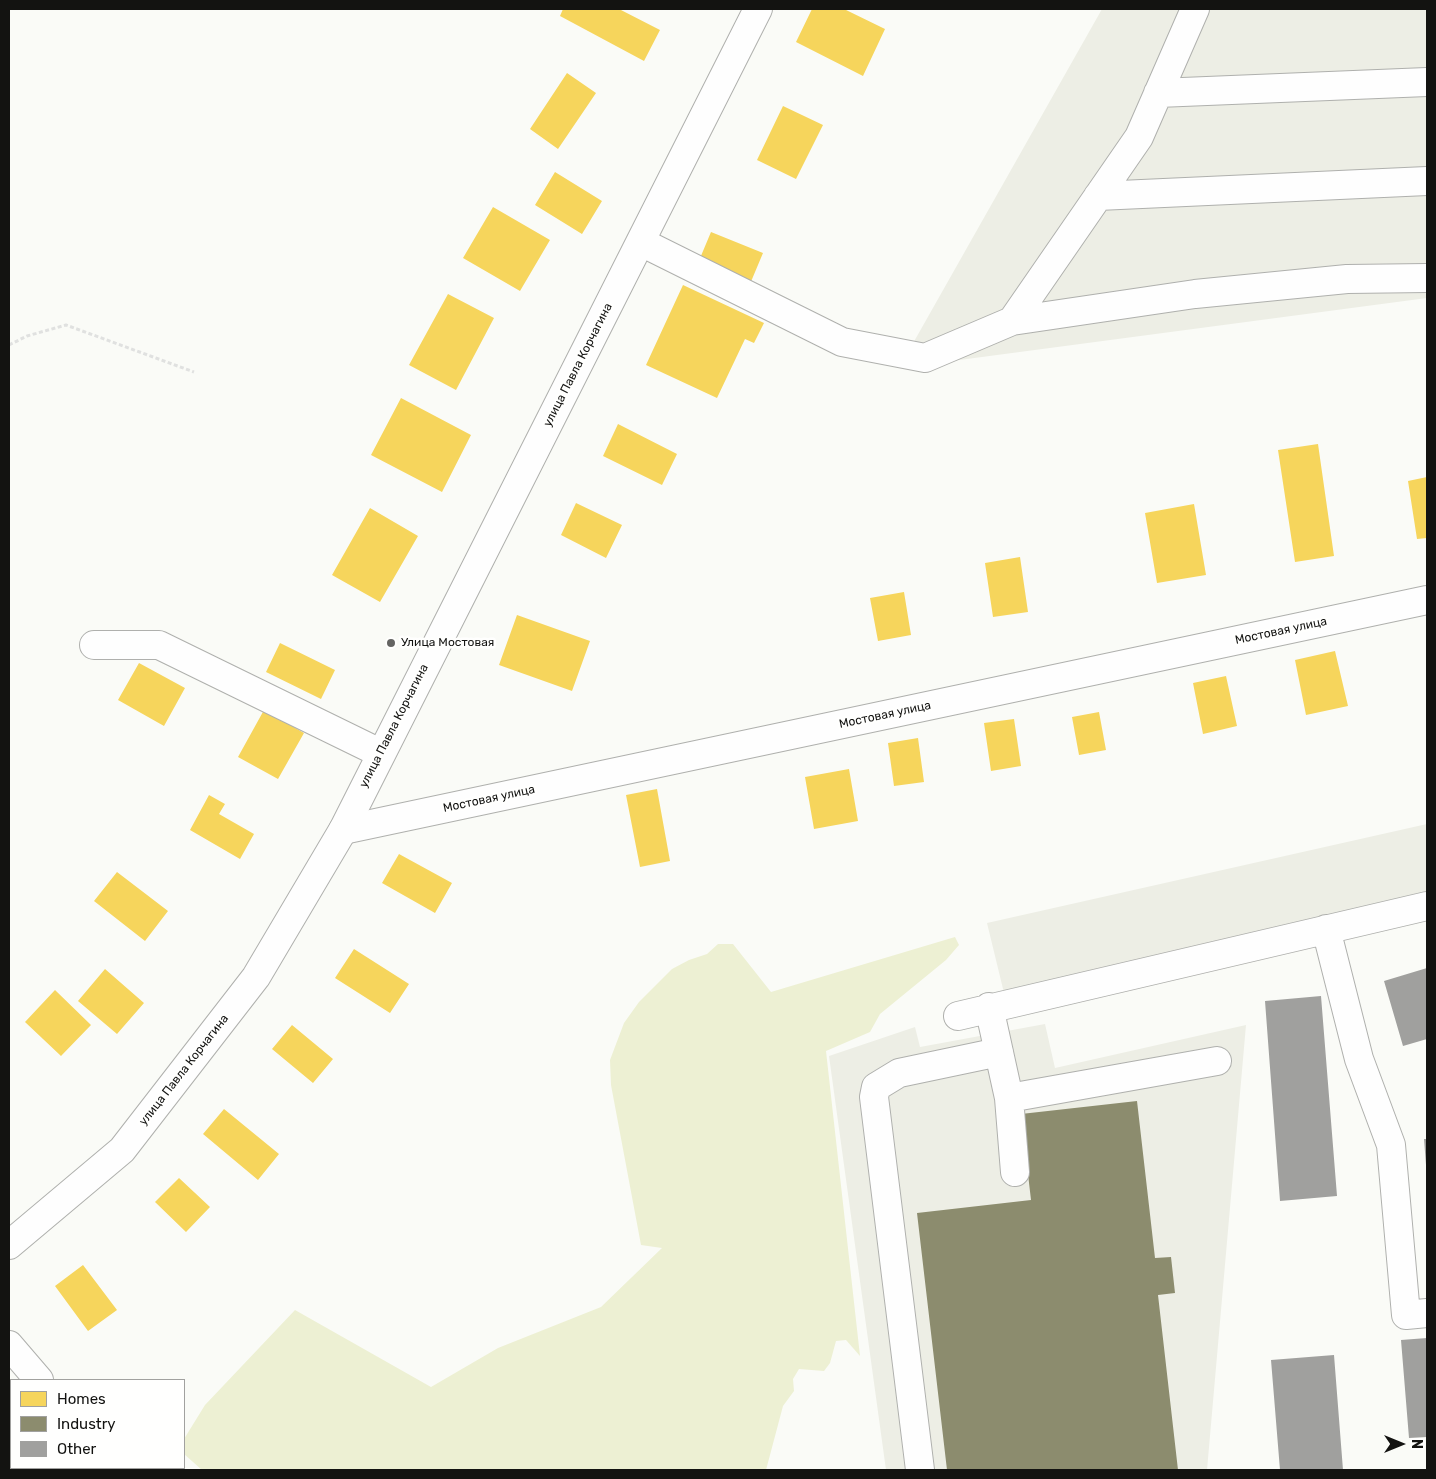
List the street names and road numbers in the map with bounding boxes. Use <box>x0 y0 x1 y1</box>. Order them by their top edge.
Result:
street label: улица Павла Корчагина <box>541 301 615 429</box>
street label: Мостовая улица <box>1234 614 1328 648</box>
street label: улица Павла Корчагина <box>357 662 431 790</box>
street label: Мостовая улица <box>838 698 932 732</box>
street label: Мостовая улица <box>442 782 536 816</box>
street label: улица Павла Корчагина <box>136 1012 232 1128</box>

